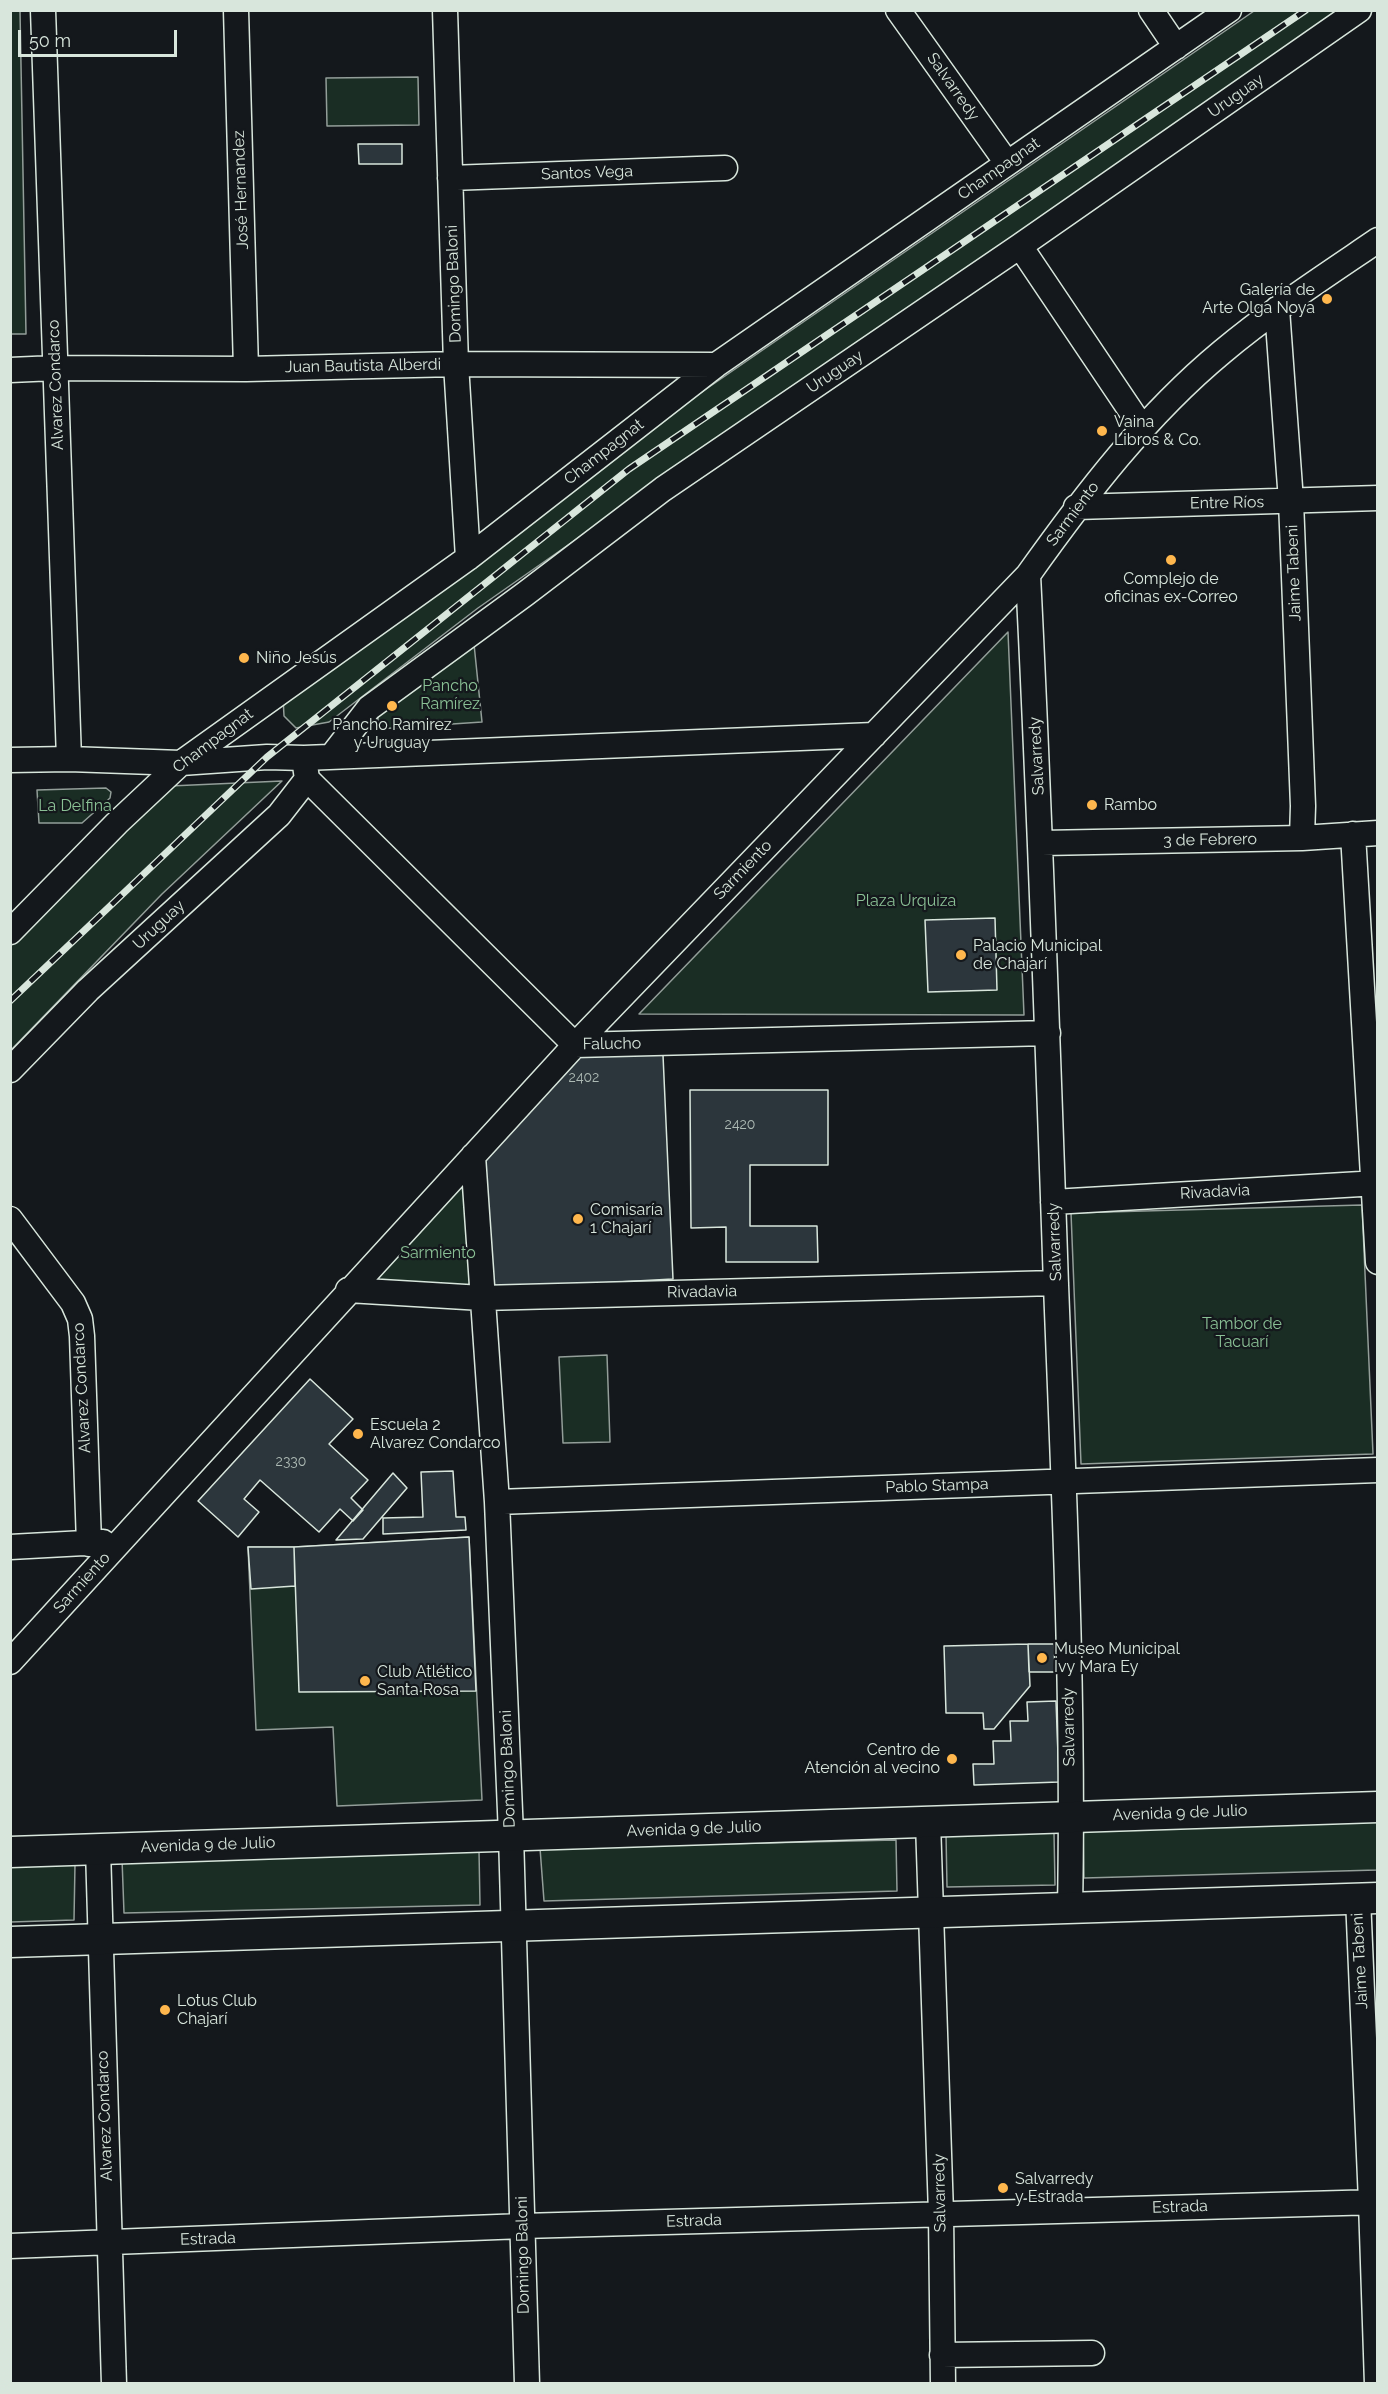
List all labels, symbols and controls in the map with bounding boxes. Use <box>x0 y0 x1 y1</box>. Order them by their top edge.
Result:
scale bar <box>21 18 180 56</box>
text: 50 m <box>29 30 71 51</box>
street label: Salvarredy <box>923 49 983 125</box>
street label: Uruguay <box>1204 70 1268 122</box>
street label: José Hernandez <box>229 130 253 250</box>
street label: Champagnat <box>954 134 1044 204</box>
street label: Santos Vega <box>541 162 633 184</box>
street label: Domingo Baloni <box>442 225 466 343</box>
place label: Galería de Arte Olga Noya <box>1202 280 1315 318</box>
marker: Galería de Arte Olga Noya <box>1320 292 1334 306</box>
street label: Alvarez Condarco <box>44 319 68 451</box>
street label: Uruguay <box>803 346 867 398</box>
street label: Juan Bautista Alberdi <box>285 355 441 377</box>
place label: Vaina Libros & Co. <box>1114 412 1201 450</box>
street label: Champagnat <box>560 415 648 489</box>
marker: Vaina Libros & Co. <box>1095 424 1109 438</box>
street label: Sarmiento <box>1043 478 1103 550</box>
street label: Entre Ríos <box>1190 493 1264 513</box>
street label: Jaime Tabeni <box>1283 524 1305 622</box>
marker: Complejo de oficinas ex-Correo <box>1164 553 1178 567</box>
place label: Complejo de oficinas ex-Correo <box>1104 569 1238 607</box>
place label: Niño Jesús <box>256 648 337 668</box>
marker: Niño Jesús <box>237 651 251 665</box>
park label: Pancho Ramírez <box>420 676 480 714</box>
marker: Pancho Ramirez y Uruguay <box>385 699 399 713</box>
street label: Champagnat <box>169 705 257 777</box>
place label: Pancho Ramirez y Uruguay <box>332 715 452 753</box>
street label: Salvarredy <box>1025 716 1049 796</box>
place label: Rambo <box>1104 795 1157 815</box>
park label: La Delfina <box>38 796 112 816</box>
marker: Rambo <box>1085 798 1099 812</box>
street label: 3 de Febrero <box>1163 830 1257 850</box>
street label: Sarmiento <box>710 836 776 904</box>
park label: Plaza Urquiza <box>856 891 956 911</box>
street label: Uruguay <box>129 896 189 954</box>
place label: Palacio Municipal de Chajarí <box>973 936 1102 974</box>
marker: Palacio Municipal de Chajarí <box>954 948 968 962</box>
street label: Falucho <box>583 1034 641 1054</box>
house number: 2402 <box>569 1070 599 1086</box>
house number: 2420 <box>725 1117 755 1133</box>
street label: Rivadavia <box>1180 1181 1250 1203</box>
place label: Comisaría 1 Chajarí <box>590 1200 663 1238</box>
street label: Salvarredy <box>1044 1202 1066 1282</box>
marker: Comisaría 1 Chajarí <box>571 1212 585 1226</box>
park label: Sarmiento <box>400 1243 476 1263</box>
street label: Rivadavia <box>667 1282 737 1302</box>
park label: Tambor de Tacuarí <box>1202 1314 1282 1352</box>
street label: Alvarez Condarco <box>69 1322 95 1454</box>
place label: Escuela 2 Alvarez Condarco <box>370 1415 501 1453</box>
marker: Escuela 2 Alvarez Condarco <box>351 1427 365 1441</box>
house number: 2330 <box>276 1454 306 1470</box>
street label: Pablo Stampa <box>885 1475 989 1497</box>
street label: Sarmiento <box>50 1548 114 1618</box>
place label: Museo Municipal Ivy Mara Ey <box>1054 1639 1180 1677</box>
marker: Museo Municipal Ivy Mara Ey <box>1035 1651 1049 1665</box>
place label: Club Atlético Santa Rosa <box>377 1662 472 1700</box>
marker: Club Atlético Santa Rosa <box>358 1674 372 1688</box>
street label: Salvarredy <box>1059 1688 1079 1766</box>
street label: Domingo Baloni <box>496 1710 520 1828</box>
place label: Centro de Atención al vecino <box>804 1740 940 1778</box>
marker: Centro de Atención al vecino <box>945 1752 959 1766</box>
street label: Avenida 9 de Julio <box>1112 1801 1248 1825</box>
street label: Avenida 9 de Julio <box>626 1817 762 1841</box>
street label: Avenida 9 de Julio <box>140 1833 276 1857</box>
street label: Jaime Tabeni <box>1348 1912 1372 2010</box>
place label: Lotus Club Chajarí <box>177 1991 257 2029</box>
marker: Lotus Club Chajarí <box>158 2003 172 2017</box>
street label: Alvarez Condarco <box>93 2050 117 2182</box>
street label: Salvarredy <box>930 2154 950 2232</box>
place label: Salvarredy y Estrada <box>1015 2169 1094 2207</box>
marker: Salvarredy y Estrada <box>996 2181 1010 2195</box>
street label: Domingo Baloni <box>512 2196 534 2314</box>
street label: Estrada <box>1152 2196 1208 2218</box>
street label: Estrada <box>666 2210 722 2232</box>
street label: Estrada <box>180 2228 236 2250</box>

